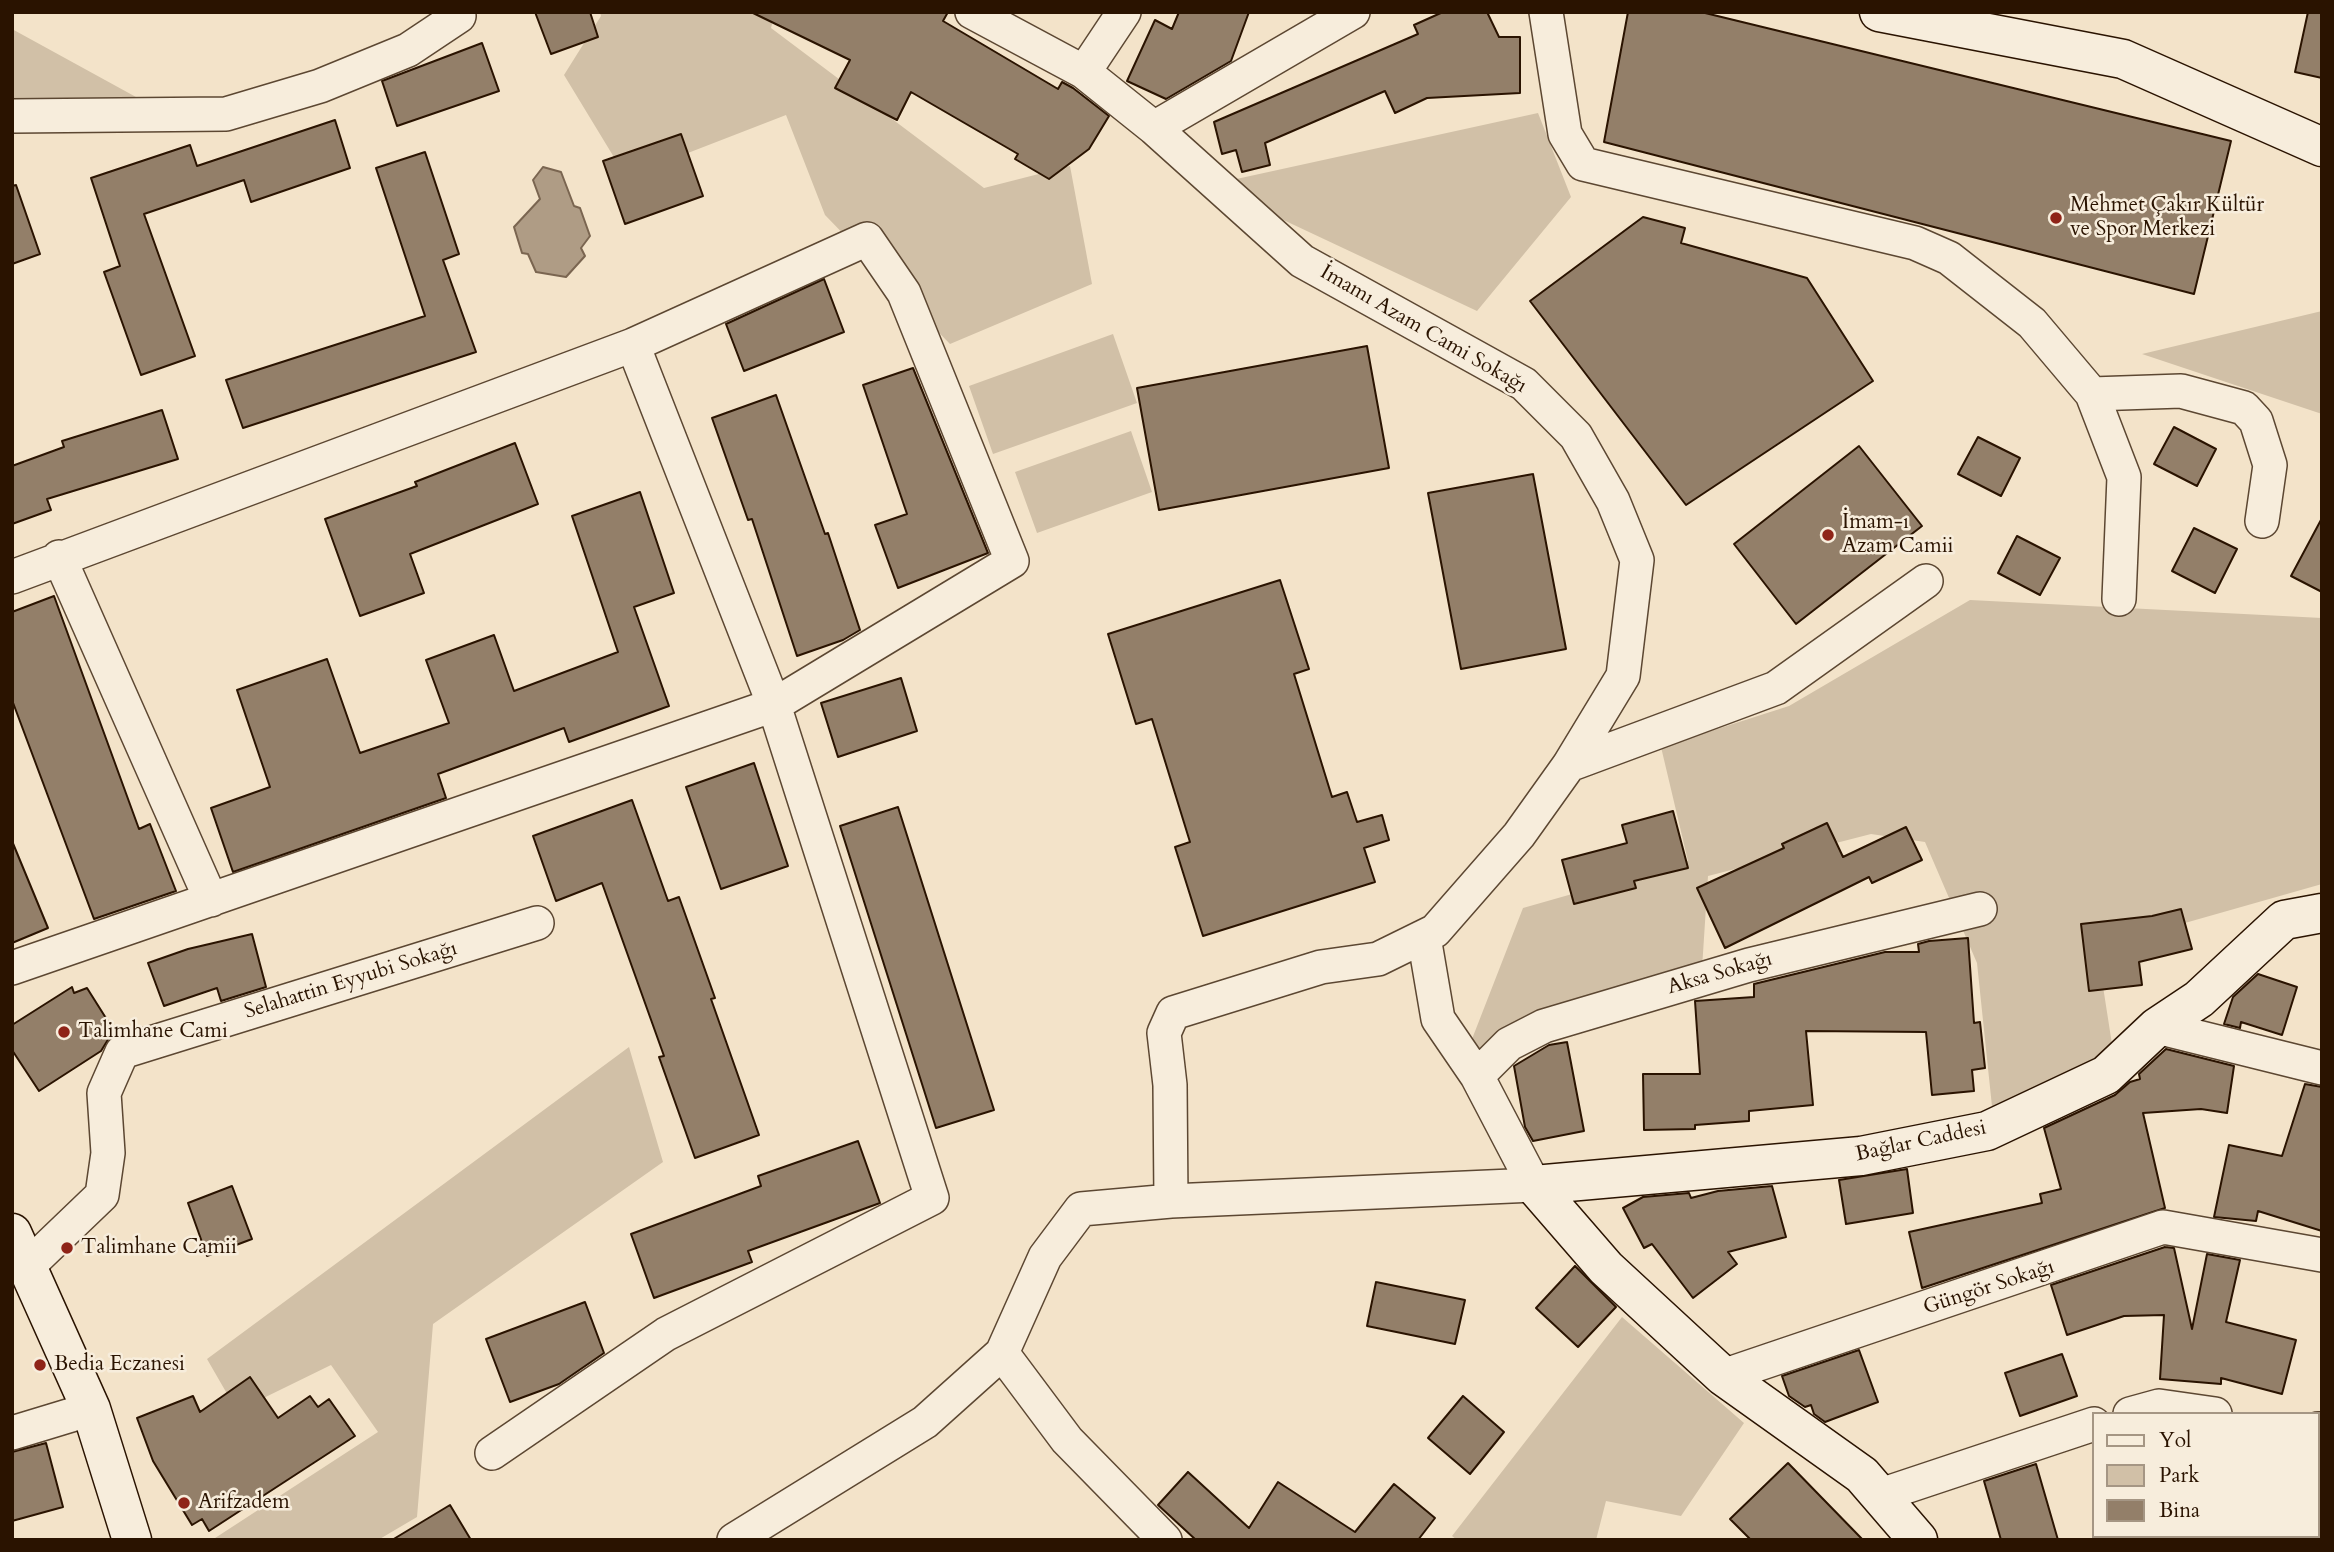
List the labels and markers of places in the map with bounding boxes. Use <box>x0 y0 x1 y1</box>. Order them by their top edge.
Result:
place label: Mehmet Çakır Kültür ve Spor Merkezi <box>2070 193 2264 243</box>
marker: Mehmet Çakır Kültür ve Spor Merkezi <box>2048 210 2064 226</box>
place label: İmam-ı Azam Camii <box>1842 510 1954 560</box>
marker: İmam-ı Azam Camii <box>1820 527 1836 543</box>
place label: Talimhane Cami <box>78 1019 228 1045</box>
marker: Talimhane Cami <box>56 1024 72 1040</box>
place label: Talimhane Camii <box>81 1235 237 1261</box>
marker: Talimhane Camii <box>59 1240 75 1256</box>
place label: Bedia Eczanesi <box>54 1352 185 1378</box>
marker: Bedia Eczanesi <box>32 1357 48 1373</box>
place label: Arifzadem <box>198 1490 290 1516</box>
marker: Arifzadem <box>176 1495 192 1511</box>

